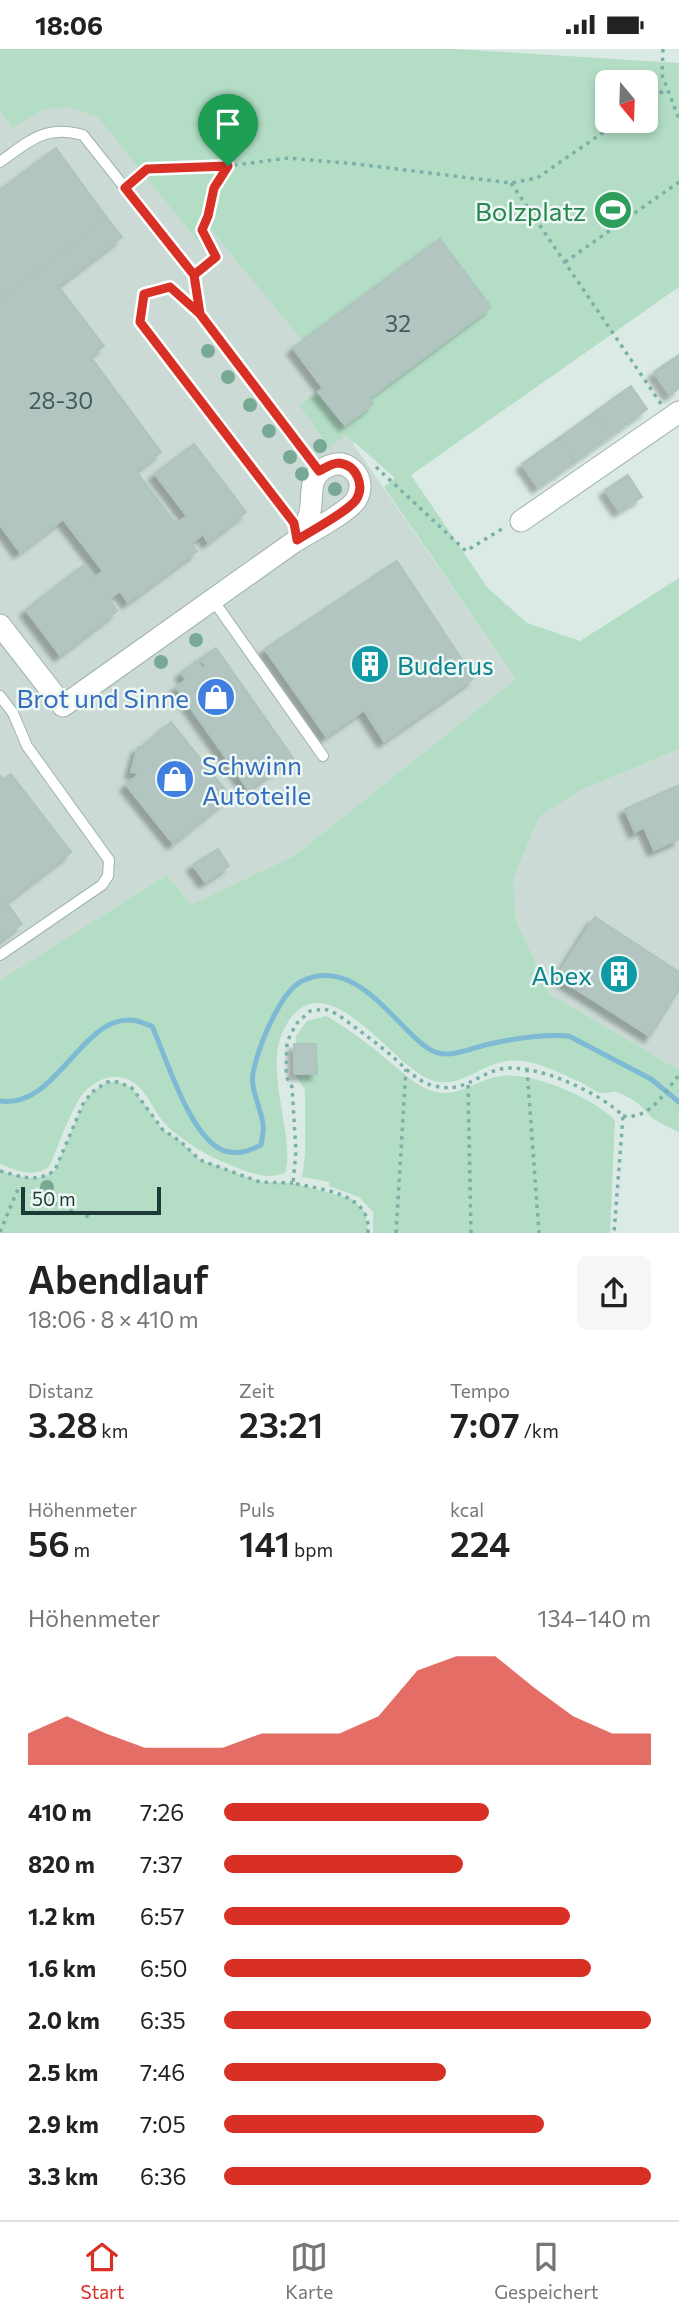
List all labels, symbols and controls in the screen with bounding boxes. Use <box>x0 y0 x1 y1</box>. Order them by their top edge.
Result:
text: 18:06 <box>35 9 103 40</box>
north arrow <box>595 70 658 133</box>
map controls <box>595 70 658 133</box>
pin <box>198 94 258 166</box>
icon: arrive <box>209 105 247 143</box>
sports icon: Bolzplatz <box>592 189 634 231</box>
place label: Bolzplatz <box>475 195 586 226</box>
house number: 32 <box>385 309 411 337</box>
house number: 28-30 <box>29 386 93 414</box>
building icon: Buderus <box>349 643 391 685</box>
place label: Buderus <box>397 649 494 680</box>
shop icon: Brot und Sinne <box>195 676 237 718</box>
place label: Brot und Sinne <box>16 682 189 713</box>
place label: Schwinn Autoteile <box>202 749 311 810</box>
shop icon: Schwinn Autoteile <box>154 758 196 800</box>
building icon: Abex <box>598 953 640 995</box>
place label: Abex <box>531 959 592 990</box>
scale bar <box>21 1184 161 1216</box>
text: 50 m <box>32 1187 76 1210</box>
text: Abendlauf <box>28 1255 209 1302</box>
button: share <box>577 1256 651 1330</box>
text: 18:06 · 8 × 410 m <box>28 1305 199 1333</box>
text: Distanz <box>28 1379 94 1402</box>
text: Zeit <box>239 1379 274 1402</box>
text: Tempo <box>450 1379 510 1402</box>
text: 3.28 <box>28 1402 98 1445</box>
text: 23:21 <box>239 1402 323 1445</box>
text: 7:07 <box>450 1402 520 1445</box>
text: km <box>98 1419 128 1442</box>
text: /km <box>520 1419 559 1442</box>
text: Höhenmeter <box>28 1498 137 1521</box>
text: Puls <box>239 1498 275 1521</box>
text: kcal <box>450 1498 484 1521</box>
text: 56 <box>28 1521 70 1564</box>
text: 141 <box>239 1521 290 1564</box>
text: 224 <box>450 1521 510 1564</box>
text: m <box>70 1538 90 1561</box>
text: bpm <box>290 1538 333 1561</box>
text: Höhenmeter <box>28 1604 160 1632</box>
text: 134–140 m <box>538 1604 651 1632</box>
text: 410 m <box>28 1798 92 1826</box>
text: 7:26 <box>140 1798 184 1826</box>
text: 820 m <box>28 1850 95 1878</box>
text: 7:37 <box>140 1850 183 1878</box>
text: 1.2 km <box>28 1902 95 1930</box>
text: 6:57 <box>140 1902 185 1930</box>
text: 1.6 km <box>28 1954 96 1982</box>
text: 6:50 <box>140 1954 188 1982</box>
text: 2.0 km <box>28 2006 100 2034</box>
text: 6:35 <box>140 2006 186 2034</box>
text: 2.5 km <box>28 2058 98 2086</box>
text: 7:46 <box>140 2058 185 2086</box>
text: 2.9 km <box>28 2110 99 2138</box>
text: 7:05 <box>140 2110 186 2138</box>
text: 3.3 km <box>28 2162 98 2190</box>
text: 6:36 <box>140 2162 186 2190</box>
tab: Start <box>80 2238 124 2303</box>
tab: Karte <box>285 2238 333 2303</box>
tab: Gespeichert <box>494 2238 599 2303</box>

